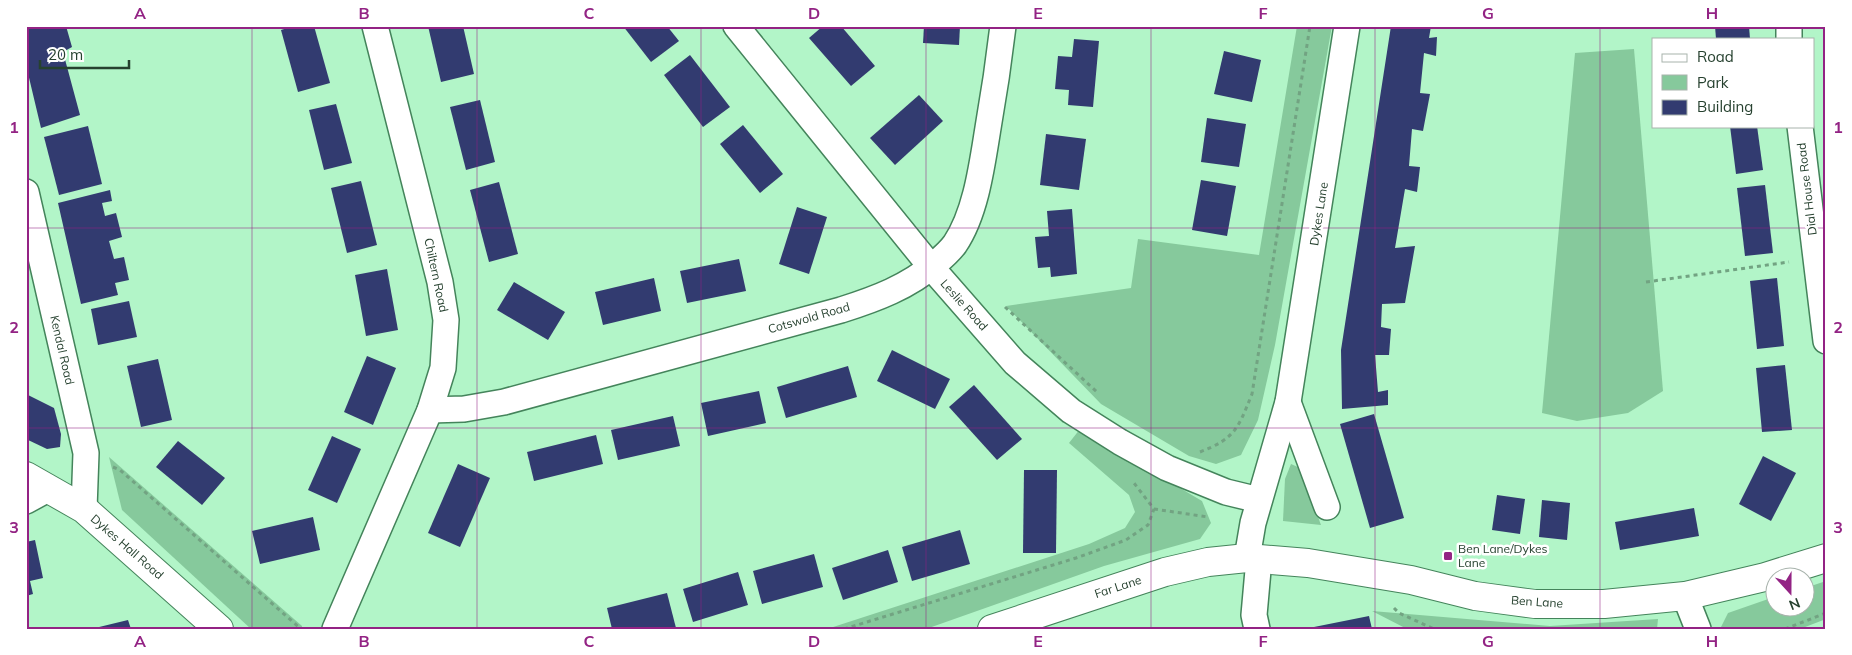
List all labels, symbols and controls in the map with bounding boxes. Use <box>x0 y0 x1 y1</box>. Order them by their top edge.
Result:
text: A <box>134 3 146 23</box>
text: B <box>358 3 370 23</box>
text: C <box>584 3 595 23</box>
text: D <box>808 3 820 23</box>
text: E <box>1033 3 1043 23</box>
text: F <box>1258 3 1268 23</box>
text: G <box>1482 3 1494 23</box>
text: H <box>1706 3 1718 23</box>
scale bar <box>40 38 129 70</box>
legend <box>1652 38 1814 128</box>
text: 20 m <box>48 45 83 64</box>
text: Road <box>1697 47 1734 66</box>
text: Park <box>1697 73 1729 92</box>
text: Building <box>1697 97 1753 116</box>
text: 1 <box>9 117 19 137</box>
text: 1 <box>1833 117 1843 137</box>
street label: Dial House Road <box>1793 142 1820 236</box>
street label: Dykes Lane <box>1306 181 1331 247</box>
street label: Chiltern Road <box>421 236 452 313</box>
street label: Leslie Road <box>937 276 991 333</box>
street label: Cotswold Road <box>766 299 852 336</box>
street label: Kendal Road <box>47 314 78 386</box>
text: 2 <box>9 317 19 337</box>
text: 2 <box>1833 317 1843 337</box>
street label: Dykes Hall Road <box>88 511 167 582</box>
text: 3 <box>9 517 19 537</box>
text: 3 <box>1833 517 1843 537</box>
place label: Ben Lane/Dykes Lane <box>1458 541 1548 570</box>
marker: Ben Lane/Dykes Lane <box>1442 550 1454 562</box>
north arrow <box>1764 568 1814 618</box>
street label: Far Lane <box>1092 572 1143 601</box>
street label: Ben Lane <box>1510 592 1564 611</box>
text: N <box>1786 594 1803 614</box>
text: A <box>134 631 146 651</box>
text: B <box>358 631 370 651</box>
text: C <box>584 631 595 651</box>
text: D <box>808 631 820 651</box>
text: E <box>1033 631 1043 651</box>
text: F <box>1258 631 1268 651</box>
text: G <box>1482 631 1494 651</box>
text: H <box>1706 631 1718 651</box>

